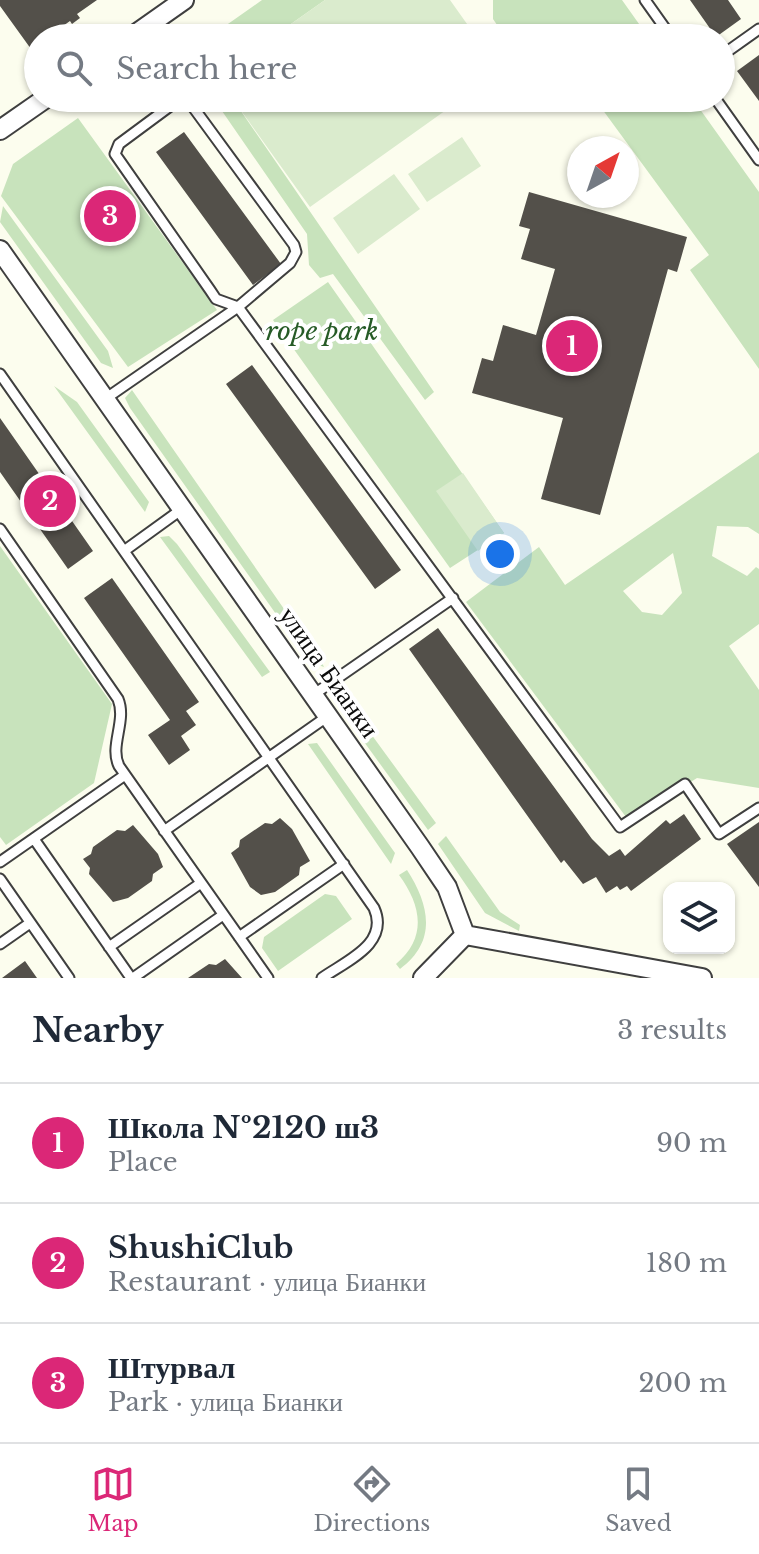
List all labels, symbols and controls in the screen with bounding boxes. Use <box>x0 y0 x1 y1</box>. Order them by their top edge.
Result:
search box <box>24 24 735 112</box>
icon: search <box>52 46 96 90</box>
text: Search here <box>116 50 297 87</box>
north arrow <box>567 136 639 208</box>
pin: 3 <box>84 186 136 246</box>
park label: rope park <box>266 315 378 347</box>
pin: 1 <box>546 316 598 376</box>
pin: 2 <box>24 471 76 531</box>
your location <box>480 534 520 574</box>
street label: улица Бианки <box>272 600 386 744</box>
map controls <box>663 882 735 954</box>
button: layers <box>663 882 735 954</box>
text: Nearby <box>32 1009 164 1051</box>
text: 3 results <box>617 1014 727 1046</box>
text: Школа №2120 ш3 <box>108 1109 379 1146</box>
text: 1 <box>52 1127 64 1159</box>
text: 90 m <box>656 1127 727 1159</box>
text: Place <box>108 1146 178 1178</box>
text: ShushiClub <box>108 1229 293 1266</box>
text: 2 <box>50 1247 66 1279</box>
text: 180 m <box>646 1247 727 1279</box>
text: Restaurant · улица Бианки <box>108 1266 426 1298</box>
text: Штурвал <box>108 1349 235 1386</box>
text: 3 <box>50 1367 66 1399</box>
text: 200 m <box>638 1367 727 1399</box>
text: Park · улица Бианки <box>108 1386 343 1418</box>
tab: Map <box>87 1462 139 1537</box>
tab: Directions <box>313 1462 430 1537</box>
tab: Saved <box>605 1462 672 1537</box>

